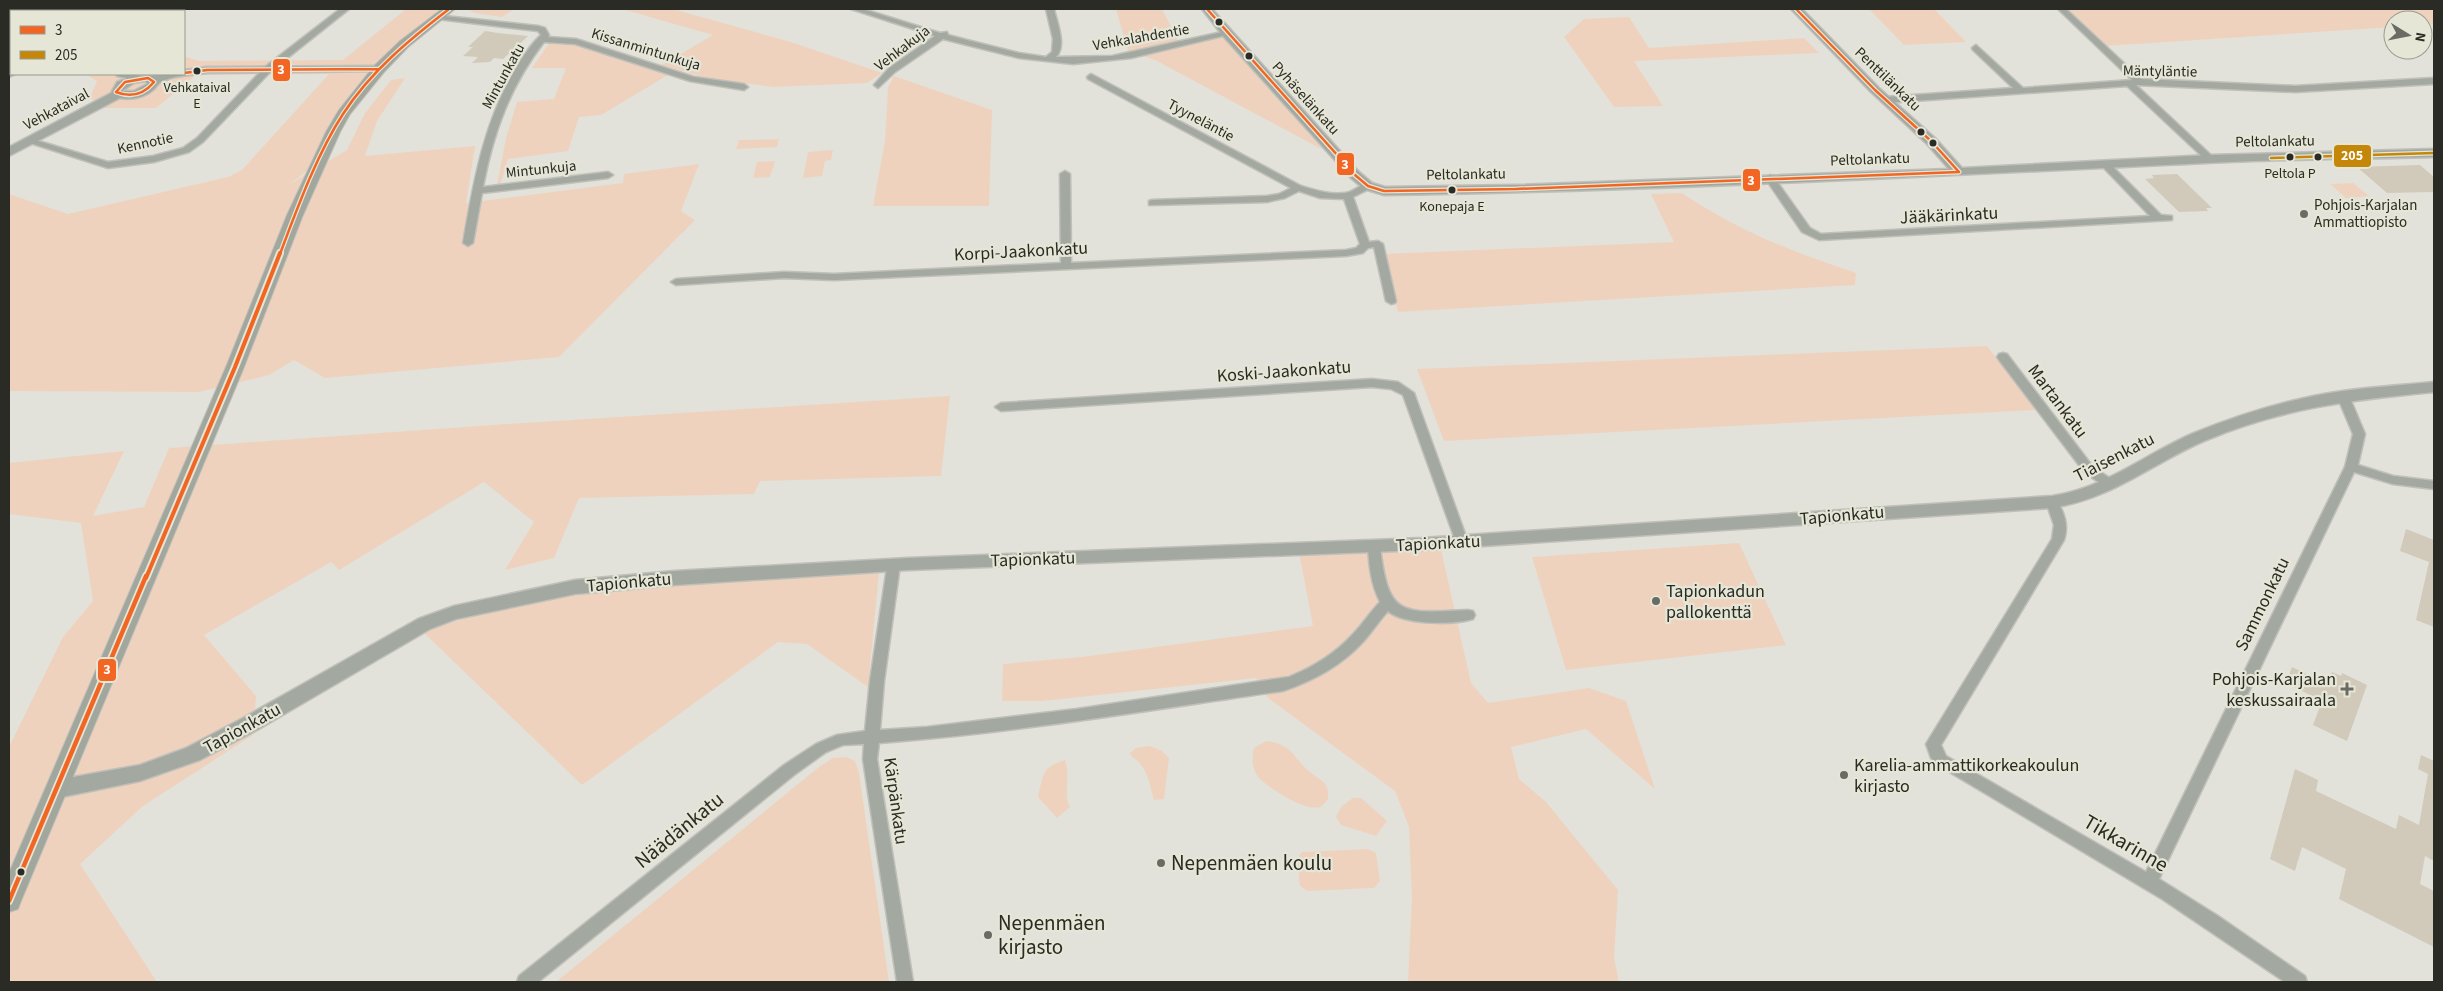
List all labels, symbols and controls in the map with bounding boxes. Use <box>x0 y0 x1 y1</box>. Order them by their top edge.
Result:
legend <box>10 10 185 75</box>
north arrow <box>2383 10 2433 60</box>
unlabelled marker <box>1214 17 1224 27</box>
street label: Vehkalahdentie <box>1091 19 1191 56</box>
text: 3 <box>55 20 62 41</box>
street label: Vehkakuja <box>870 21 934 76</box>
street label: Kissanmintunkuja <box>589 23 703 76</box>
text: N <box>2409 31 2430 43</box>
street label: Mintunkatu <box>477 40 530 113</box>
street label: Penttilänkatu <box>1850 42 1925 116</box>
text: 205 <box>55 45 77 66</box>
unlabelled marker <box>1244 51 1254 61</box>
street label: Pyhäselänkatu <box>1267 57 1344 140</box>
line badge: 3 <box>272 58 291 82</box>
text: 3 <box>277 60 285 80</box>
street label: Mäntyläntie <box>2123 60 2197 83</box>
marker: Vehkataival E <box>192 66 202 76</box>
place label: Vehkataival E <box>163 78 231 114</box>
street label: Vehkataival <box>20 83 93 136</box>
street label: Tyyneläntie <box>1164 94 1238 147</box>
street label: Kennotie <box>115 127 175 160</box>
unlabelled marker <box>1916 127 1926 137</box>
street label: Peltolankatu <box>2235 130 2315 153</box>
unlabelled marker <box>1928 138 1938 148</box>
line badge: 205 <box>2333 144 2372 168</box>
text: 205 <box>2341 146 2363 166</box>
street label: Peltolankatu <box>1830 148 1910 171</box>
line badge: 3 <box>1336 152 1355 176</box>
marker: Peltola P <box>2285 152 2295 162</box>
unlabelled marker <box>2313 152 2323 162</box>
street label: Mintunkuja <box>505 155 577 184</box>
text: 3 <box>1341 155 1349 175</box>
street label: Peltolankatu <box>1426 163 1506 186</box>
place label: Peltola P <box>2264 164 2316 184</box>
line badge: 3 <box>1742 168 1761 192</box>
text: 3 <box>1747 171 1755 191</box>
marker: Konepaja E <box>1447 185 1457 195</box>
place label: Pohjois-Karjalan Ammattiopisto <box>2314 195 2417 233</box>
place label: Konepaja E <box>1419 197 1485 217</box>
street label: Jääkärinkatu <box>1899 200 1999 231</box>
marker: Pohjois-Karjalan Ammattiopisto <box>2298 208 2310 220</box>
street label: Korpi-Jaakonkatu <box>953 236 1089 267</box>
street label: Koski-Jaakonkatu <box>1216 354 1352 389</box>
street label: Martankatu <box>2022 359 2094 443</box>
street label: Tiaisenkatu <box>2070 426 2159 488</box>
street label: Tapionkatu <box>1799 499 1885 532</box>
street label: Tapionkatu <box>1395 529 1481 558</box>
street label: Tapionkatu <box>990 546 1076 573</box>
street label: Sammonkatu <box>2229 553 2296 655</box>
street label: Tapionkatu <box>586 566 672 599</box>
place label: Tapionkadun pallokenttä <box>1666 579 1765 625</box>
marker: Tapionkadun pallokenttä <box>1650 595 1662 607</box>
line badge: 3 <box>97 658 117 682</box>
text: 3 <box>103 660 111 680</box>
place label: Pohjois-Karjalan keskussairaala <box>2212 667 2336 713</box>
marker: Pohjois-Karjalan keskussairaala <box>2340 682 2354 696</box>
street label: Tapionkatu <box>199 697 285 760</box>
place label: Karelia-ammattikorkeakoulun kirjasto <box>1854 753 2079 799</box>
street label: Kärpänkatu <box>877 756 914 846</box>
marker: Karelia-ammattikorkeakoulun kirjasto <box>1838 769 1850 781</box>
street label: Näädänkatu <box>628 785 730 875</box>
street label: Tikkarinne <box>2078 807 2174 879</box>
place label: Nepenmäen koulu <box>1171 848 1332 878</box>
marker: Nepenmäen koulu <box>1155 857 1167 869</box>
unlabelled marker <box>16 867 26 877</box>
place label: Nepenmäen kirjasto <box>998 908 1105 962</box>
marker: Nepenmäen kirjasto <box>982 929 994 941</box>

